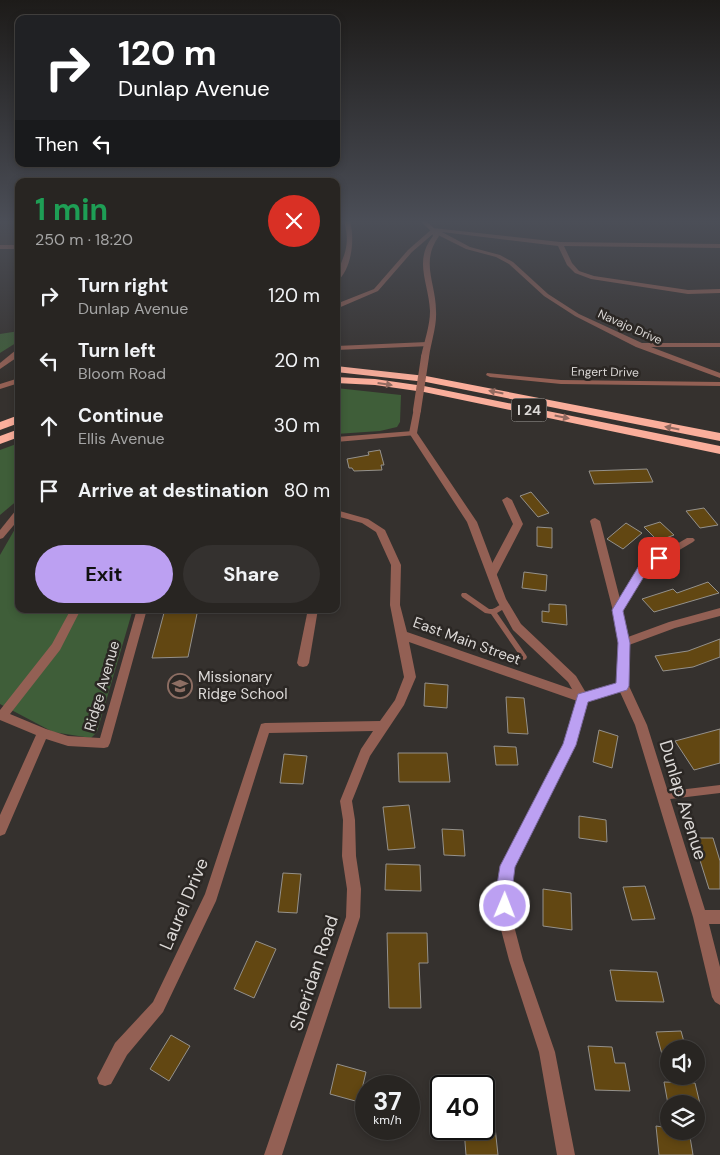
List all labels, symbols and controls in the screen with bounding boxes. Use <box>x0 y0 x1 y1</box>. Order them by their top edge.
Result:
text: 120 m <box>118 30 217 76</box>
icon: right <box>35 35 100 100</box>
text: Dunlap Avenue <box>118 74 270 103</box>
icon: left <box>88 130 116 158</box>
text: Then <box>35 132 78 157</box>
text: 1 min <box>35 190 108 229</box>
button: close <box>268 195 320 247</box>
text: 250 m · 18:20 <box>35 229 133 250</box>
text: Turn right <box>78 273 168 298</box>
icon: right <box>35 282 63 310</box>
text: 120 m <box>268 283 320 308</box>
text: Dunlap Avenue <box>78 298 188 319</box>
street label: Navajo Drive <box>595 306 665 348</box>
text: Turn left <box>78 338 156 363</box>
icon: left <box>35 347 63 375</box>
text: 20 m <box>274 348 320 373</box>
text: Bloom Road <box>78 363 166 384</box>
street label: Engert Drive <box>571 363 639 381</box>
one-way arrow <box>377 380 393 388</box>
one-way arrow <box>488 388 503 396</box>
road number: I 24 <box>512 398 546 422</box>
text: Continue <box>78 403 164 428</box>
icon: ahead <box>35 412 63 440</box>
text: 30 m <box>274 413 320 438</box>
one-way arrow <box>554 413 569 421</box>
one-way arrow <box>665 424 680 432</box>
text: Ellis Avenue <box>78 428 165 449</box>
icon: arrive <box>35 477 63 505</box>
text: Arrive at destination <box>78 478 269 503</box>
text: 80 m <box>284 478 330 503</box>
pin <box>638 537 680 579</box>
icon: arrive <box>645 544 673 572</box>
button: Exit <box>35 545 173 603</box>
button: Share <box>183 545 320 603</box>
street label: East Main Street <box>410 612 524 670</box>
street label: Ridge Avenue <box>80 638 124 734</box>
place label: Missionary Ridge School <box>198 667 288 704</box>
school or university icon: Missionary Ridge School <box>167 673 193 699</box>
street label: Dunlap Avenue <box>653 737 713 863</box>
street label: Laurel Drive <box>154 854 214 954</box>
position arrow <box>478 879 530 931</box>
street label: Sheridan Road <box>284 912 344 1034</box>
map controls <box>660 1040 705 1140</box>
button: sound <box>660 1040 705 1085</box>
speed limit sign: 40 <box>430 1075 495 1140</box>
text: 37 <box>373 1085 402 1118</box>
button: layers <box>660 1095 705 1140</box>
text: km/h <box>373 1112 402 1128</box>

